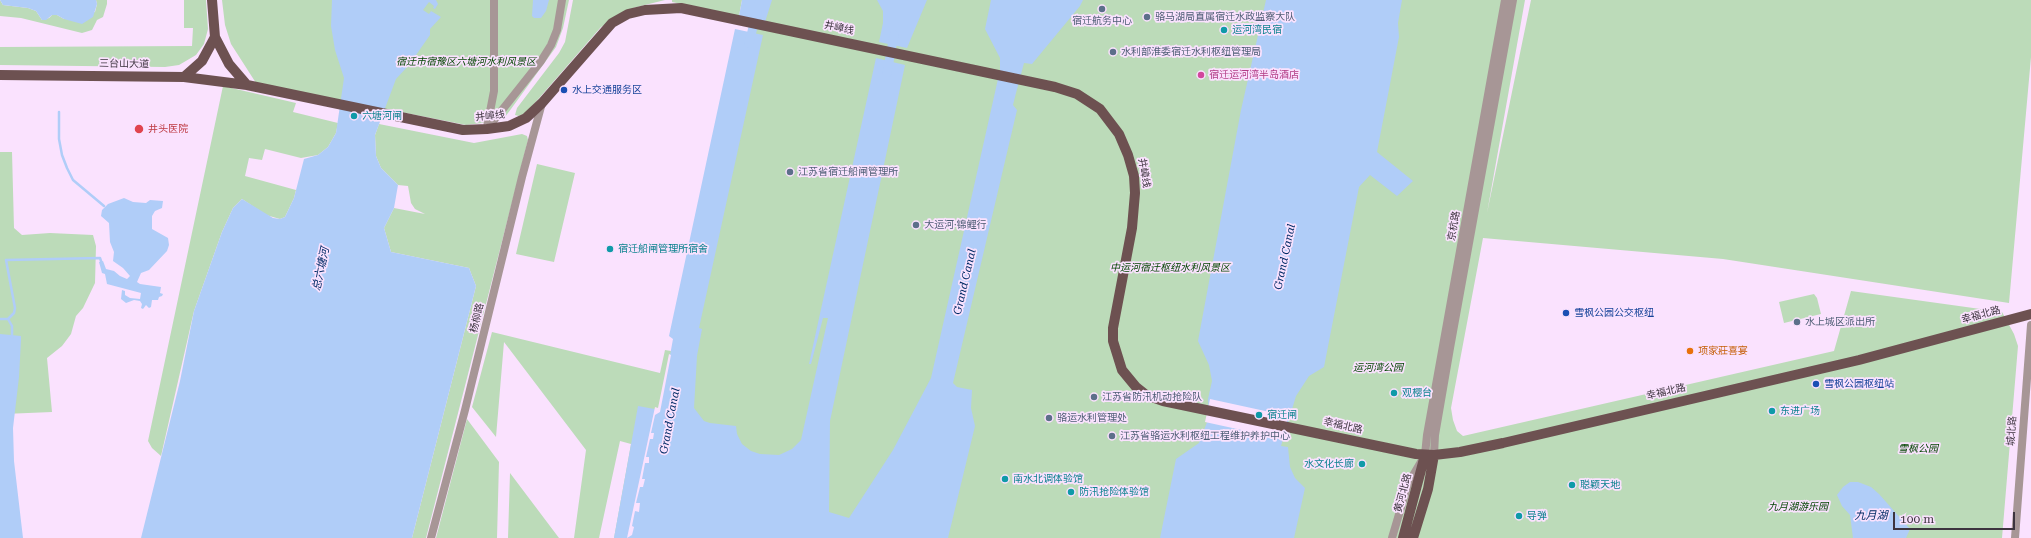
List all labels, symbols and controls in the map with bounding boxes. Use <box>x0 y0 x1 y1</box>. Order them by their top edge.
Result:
marker: 宿迁航务中心 <box>1097 4 1107 14</box>
place label: 骆马湖局直属宿迁水政监察大队 <box>1155 11 1295 23</box>
marker: 骆马湖局直属宿迁水政监察大队 <box>1142 12 1152 22</box>
place label: 宿迁航务中心 <box>1072 15 1132 27</box>
street label: 井嶂线 <box>823 19 855 37</box>
place label: 运河湾民宿 <box>1232 24 1282 36</box>
marker: 运河湾民宿 <box>1219 25 1229 35</box>
place label: 水利部淮委宿迁水利枢纽管理局 <box>1121 46 1261 58</box>
marker: 水利部淮委宿迁水利枢纽管理局 <box>1108 47 1118 57</box>
park label: 宿迁市宿豫区六塘河水利风景区 <box>396 56 536 68</box>
street label: 三台山大道 <box>99 58 149 70</box>
place label: 宿迁运河湾半岛酒店 <box>1209 69 1299 81</box>
marker: 宿迁运河湾半岛酒店 <box>1196 70 1206 80</box>
place label: 水上交通服务区 <box>572 84 642 96</box>
marker: 水上交通服务区 <box>559 85 569 95</box>
street label: 井嶂线 <box>474 108 506 124</box>
place label: 六塘河闸 <box>362 110 402 122</box>
marker: 六塘河闸 <box>349 111 359 121</box>
marker: 井头医院 <box>133 123 145 135</box>
place label: 井头医院 <box>148 123 188 135</box>
street label: 井嶂线 <box>1135 157 1153 189</box>
place label: 江苏省宿迁船闸管理所 <box>798 166 898 178</box>
marker: 江苏省宿迁船闸管理所 <box>785 167 795 177</box>
street label: 京杭路 <box>1445 210 1463 242</box>
place label: 大运河·锦鲤行 <box>924 219 987 231</box>
marker: 大运河·锦鲤行 <box>911 220 921 230</box>
water label: Grand Canal <box>1272 223 1298 291</box>
place label: 宿迁船闸管理所宿舍 <box>618 243 708 255</box>
marker: 宿迁船闸管理所宿舍 <box>605 244 615 254</box>
water label: 总六塘河 <box>310 246 332 292</box>
water label: Grand Canal <box>951 248 979 316</box>
park label: 中运河宿迁枢纽水利风景区 <box>1110 262 1230 274</box>
street label: 杨柳路 <box>468 302 486 334</box>
street label: 幸福北路 <box>1960 304 2002 326</box>
place label: 雪枫公园公交枢纽 <box>1574 307 1654 319</box>
marker: 雪枫公园公交枢纽 <box>1561 308 1571 318</box>
place label: 水上城区派出所 <box>1805 316 1875 328</box>
marker: 水上城区派出所 <box>1792 317 1802 327</box>
place label: 项家莊喜宴 <box>1698 345 1748 357</box>
marker: 项家莊喜宴 <box>1685 346 1695 356</box>
park label: 运河湾公园 <box>1353 362 1403 374</box>
place label: 雪枫公园枢纽站 <box>1824 378 1894 390</box>
marker: 雪枫公园枢纽站 <box>1811 379 1821 389</box>
street label: 幸福北路 <box>1645 382 1687 402</box>
water label: Grand Canal <box>657 387 683 455</box>
place label: 观樱台 <box>1402 387 1432 399</box>
marker: 观樱台 <box>1389 388 1399 398</box>
place label: 江苏省防汛机动抢险队 <box>1102 391 1202 403</box>
marker: 江苏省防汛机动抢险队 <box>1089 392 1099 402</box>
place label: 东进广场 <box>1780 405 1820 417</box>
marker: 东进广场 <box>1767 406 1777 416</box>
place label: 宿迁闸 <box>1267 409 1297 421</box>
marker: 宿迁闸 <box>1254 410 1264 420</box>
place label: 骆运水利管理处 <box>1057 412 1127 424</box>
marker: 骆运水利管理处 <box>1044 413 1054 423</box>
street label: 幸福北路 <box>1322 416 1364 436</box>
street label: 城北路 <box>2005 416 2019 446</box>
place label: 江苏省骆运水利枢纽工程维护养护中心 <box>1120 430 1290 442</box>
marker: 江苏省骆运水利枢纽工程维护养护中心 <box>1107 431 1117 441</box>
park label: 雪枫公园 <box>1898 443 1938 455</box>
place label: 水文化长廊 <box>1304 458 1354 470</box>
marker: 水文化长廊 <box>1357 459 1367 469</box>
street label: 黄河北路 <box>1392 472 1414 514</box>
place label: 南水北调体验馆 <box>1013 473 1083 485</box>
marker: 南水北调体验馆 <box>1000 474 1010 484</box>
place label: 聪颖天地 <box>1580 479 1620 491</box>
marker: 聪颖天地 <box>1567 480 1577 490</box>
place label: 防汛抢险体验馆 <box>1079 486 1149 498</box>
marker: 防汛抢险体验馆 <box>1066 487 1076 497</box>
park label: 九月湖游乐园 <box>1768 501 1828 513</box>
scale bar <box>1895 504 2017 530</box>
water label: 九月湖 <box>1855 509 1887 523</box>
place label: 导弹 <box>1527 510 1547 522</box>
marker: 导弹 <box>1514 511 1524 521</box>
text: 100 m <box>1900 512 1934 526</box>

